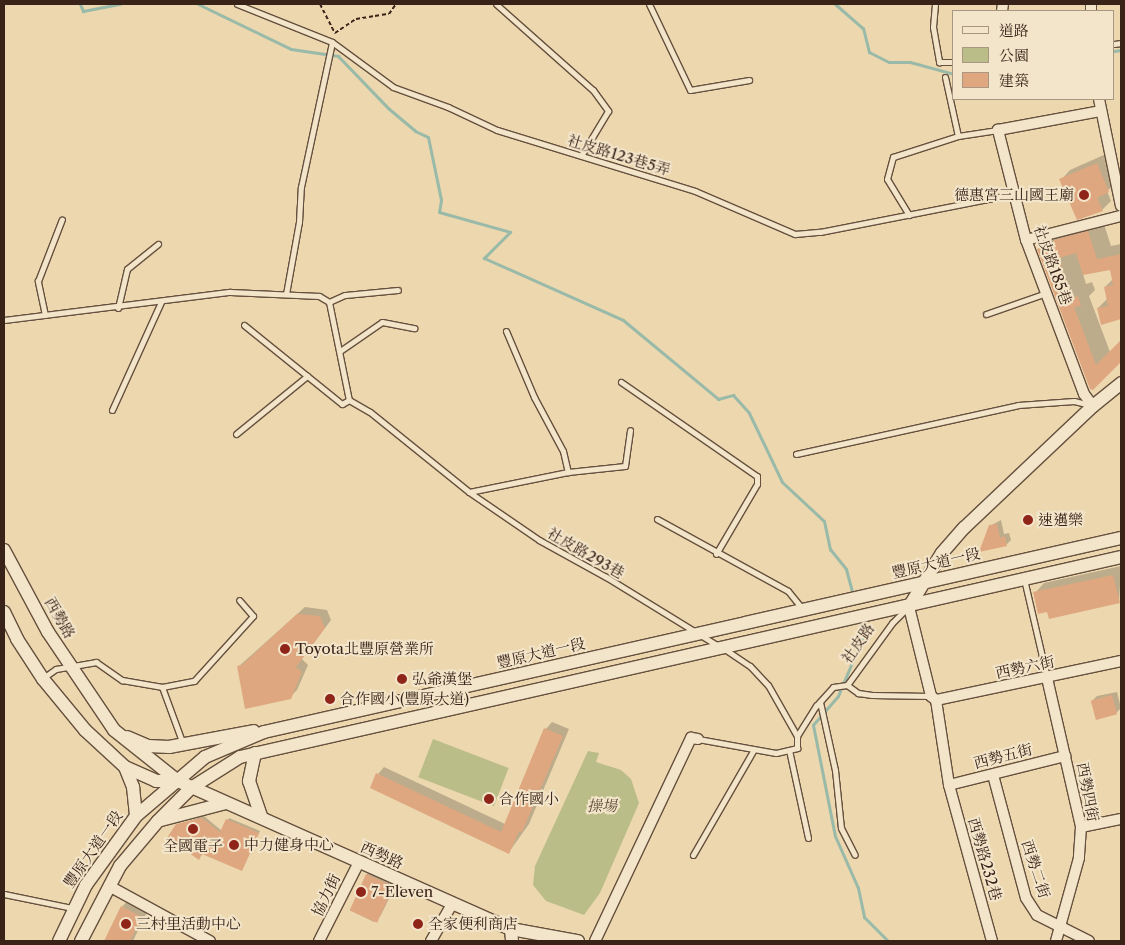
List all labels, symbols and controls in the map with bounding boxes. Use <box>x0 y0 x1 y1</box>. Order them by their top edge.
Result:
legend <box>952 10 1115 100</box>
text: 道路 <box>999 21 1029 40</box>
text: 公園 <box>999 46 1029 65</box>
text: 建築 <box>999 71 1029 90</box>
street label: 社皮路123巷5弄 <box>566 131 672 179</box>
place label: 德惠宮三山國王廟 <box>954 186 1074 204</box>
marker: 德惠宮三山國王廟 <box>1078 189 1090 201</box>
street label: 社皮路185巷 <box>1030 223 1076 307</box>
place label: 速邁樂 <box>1038 511 1083 529</box>
marker: 速邁樂 <box>1022 514 1034 526</box>
street label: 社皮路293巷 <box>544 524 628 582</box>
street label: 豐原大道一段 <box>890 544 982 582</box>
street label: 西勢路 <box>41 594 79 642</box>
street label: 社皮路 <box>838 619 878 667</box>
street label: 豐原大道一段 <box>495 634 587 672</box>
place label: Toyota北豐原營業所 <box>295 640 434 658</box>
marker: Toyota北豐原營業所 <box>279 643 291 655</box>
street label: 西勢六街 <box>994 652 1056 682</box>
place label: 弘爺漢堡 <box>412 670 472 688</box>
marker: 弘爺漢堡 <box>396 673 408 685</box>
place label: 合作國小(豐原大道) <box>340 690 469 708</box>
marker: 合作國小(豐原大道) <box>324 693 336 705</box>
street label: 西勢五街 <box>972 740 1034 772</box>
street label: 西勢四街 <box>1073 761 1103 823</box>
place label: 合作國小 <box>499 790 559 808</box>
marker: 合作國小 <box>483 793 495 805</box>
park label: 操場 <box>587 797 617 815</box>
street label: 豐原大道一段 <box>60 807 126 891</box>
street label: 西勢路232巷 <box>965 815 1005 903</box>
marker: 全國電子 <box>187 823 199 835</box>
place label: 中力健身中心 <box>244 836 334 854</box>
place label: 全國電子 <box>163 837 223 855</box>
street label: 西勢路 <box>358 838 406 872</box>
street label: 西勢二街 <box>1018 838 1054 900</box>
marker: 中力健身中心 <box>228 839 240 851</box>
street label: 協力街 <box>308 871 344 919</box>
place label: 7-Eleven <box>371 883 433 901</box>
marker: 7-Eleven <box>355 886 367 898</box>
place label: 三村里活動中心 <box>136 915 241 933</box>
place label: 全家便利商店 <box>428 915 518 933</box>
marker: 三村里活動中心 <box>120 918 132 930</box>
marker: 全家便利商店 <box>412 918 424 930</box>

